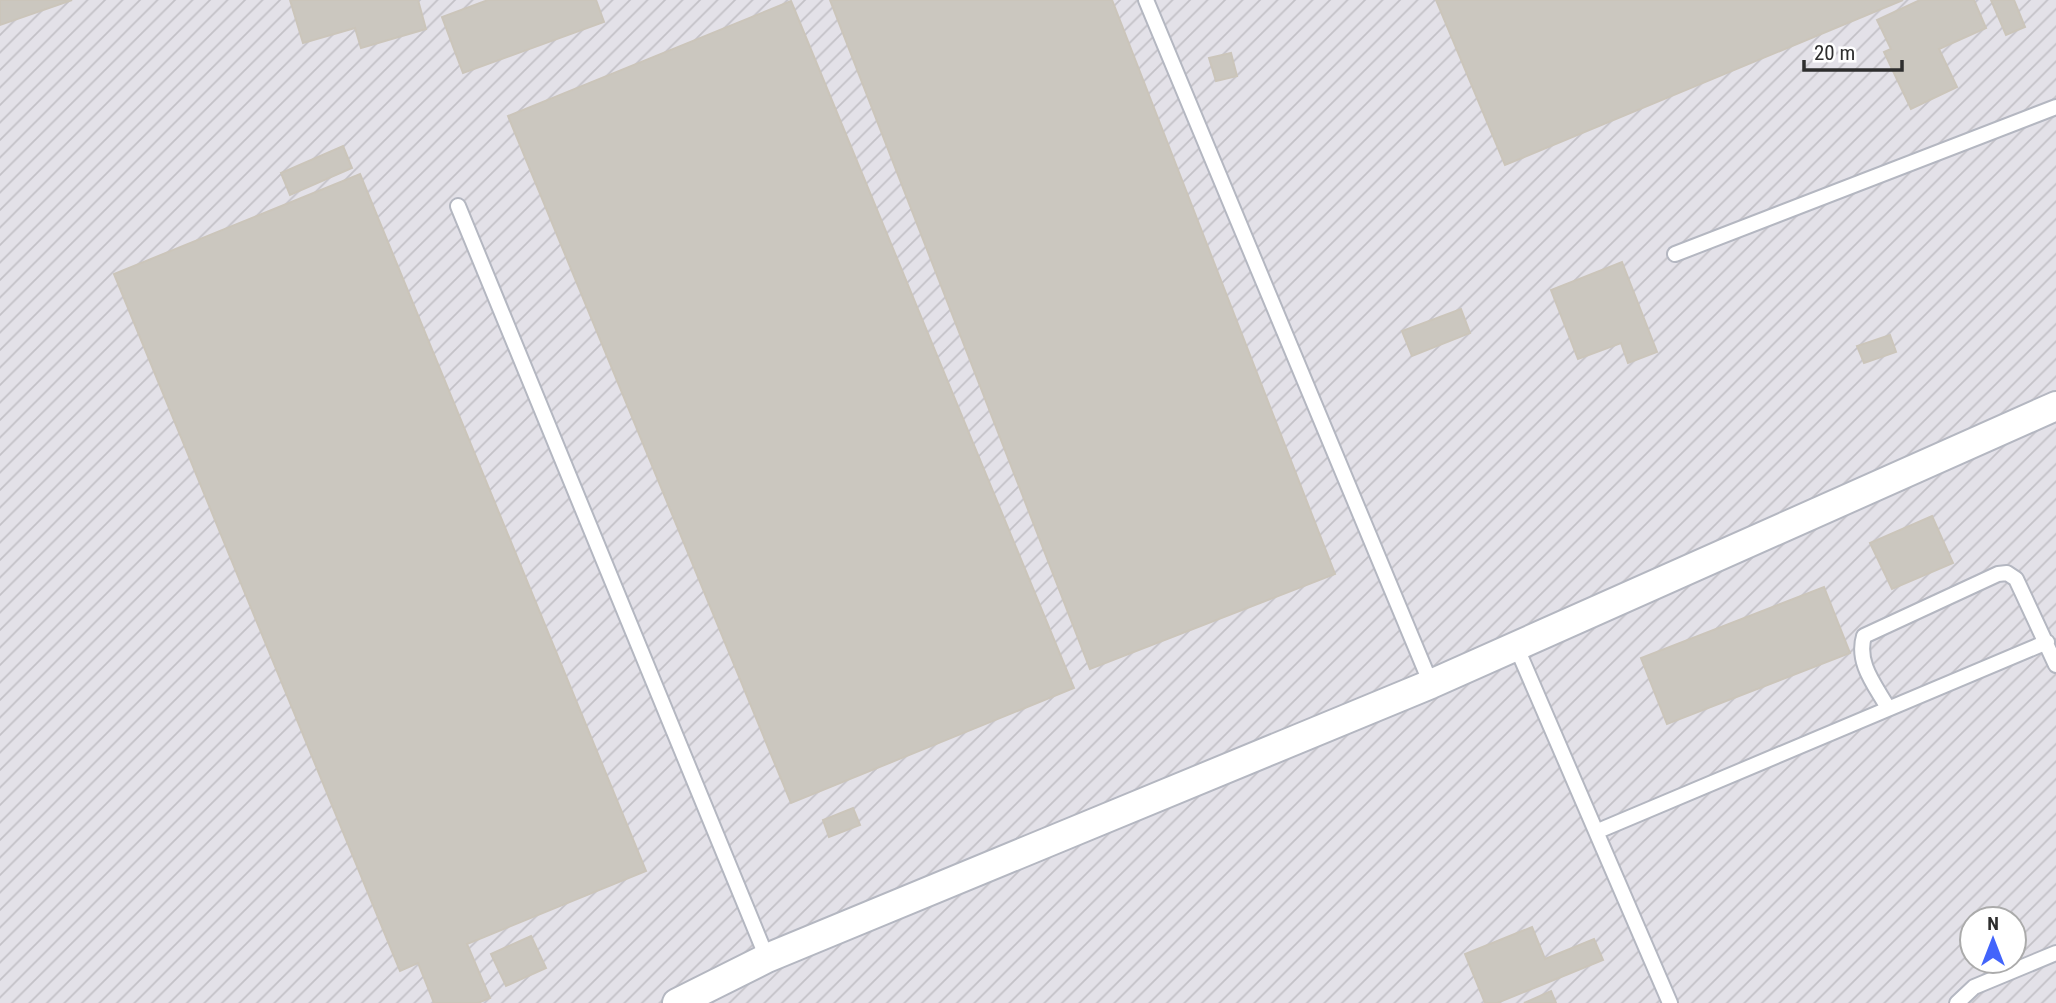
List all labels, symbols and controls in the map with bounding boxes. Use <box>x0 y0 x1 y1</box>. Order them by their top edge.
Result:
scale bar <box>1804 28 1902 72</box>
text: 20 m <box>1814 41 1855 65</box>
north arrow <box>1958 905 2028 975</box>
text: N <box>1987 912 1999 935</box>

